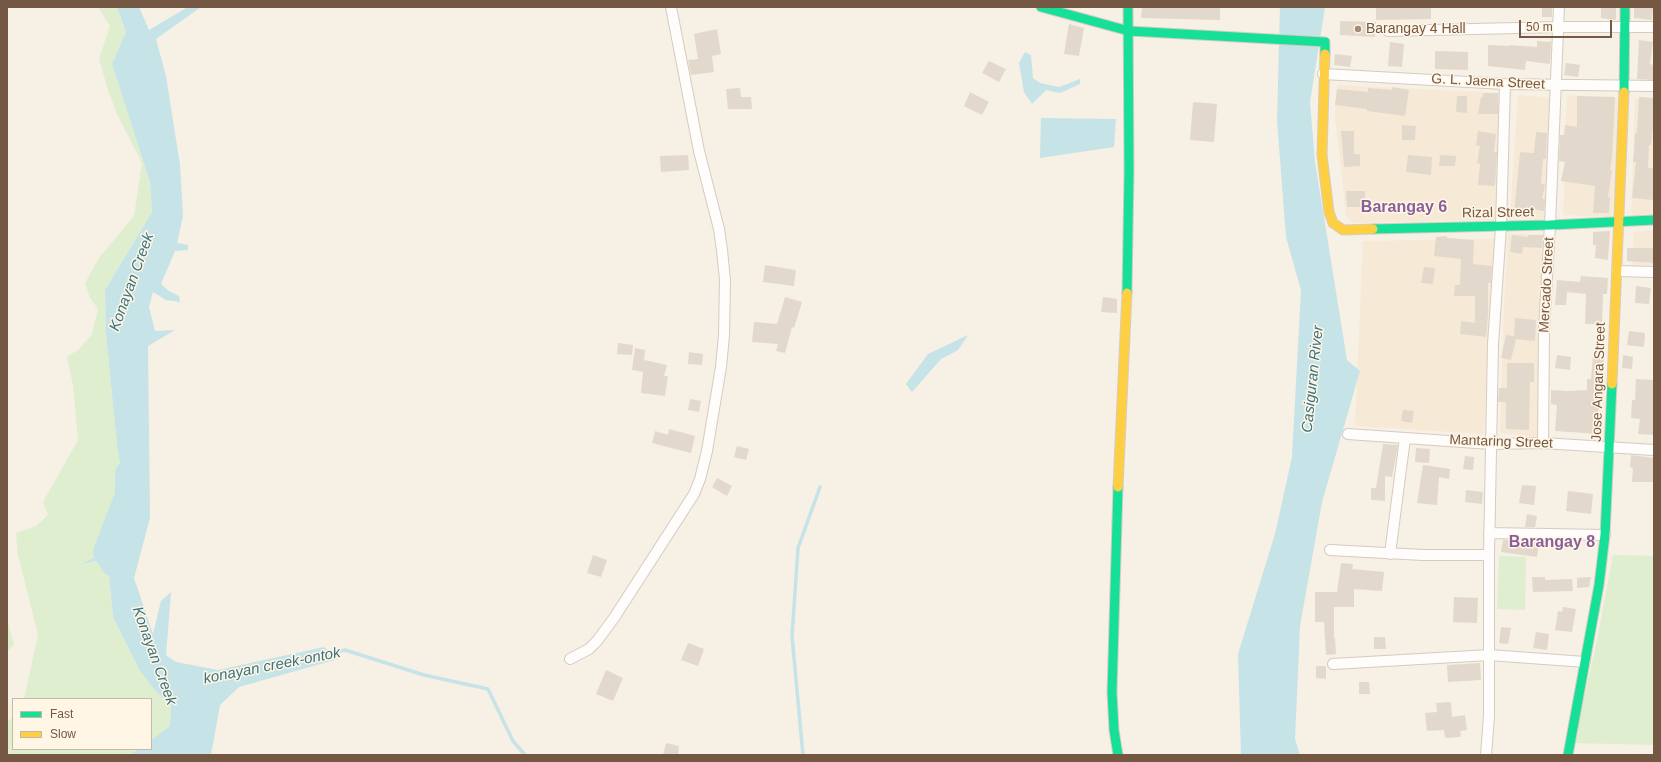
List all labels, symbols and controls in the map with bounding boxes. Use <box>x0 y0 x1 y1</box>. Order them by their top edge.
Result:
scale bar <box>1521 12 1614 38</box>
text: 50 m <box>1526 20 1553 34</box>
place label: Barangay 4 Hall <box>1366 21 1466 37</box>
marker: Barangay 4 Hall <box>1353 24 1363 34</box>
street label: G. L. Jaena Street <box>1431 71 1545 93</box>
district label: Barangay 6 <box>1361 198 1447 218</box>
street label: Rizal Street <box>1462 204 1534 222</box>
water label: Konayan Creek <box>106 230 158 334</box>
street label: Mercado Street <box>1536 237 1558 333</box>
street label: Jose Angara Street <box>1589 322 1609 442</box>
water label: Casiguran River <box>1298 325 1328 433</box>
street label: Mantaring Street <box>1449 432 1553 452</box>
district label: Barangay 8 <box>1509 533 1595 553</box>
water label: Konayan Creek <box>128 604 180 708</box>
water label: konayan creek-ontok <box>202 644 342 688</box>
legend <box>12 698 152 750</box>
text: Fast <box>50 707 73 721</box>
text: Slow <box>50 727 76 741</box>

